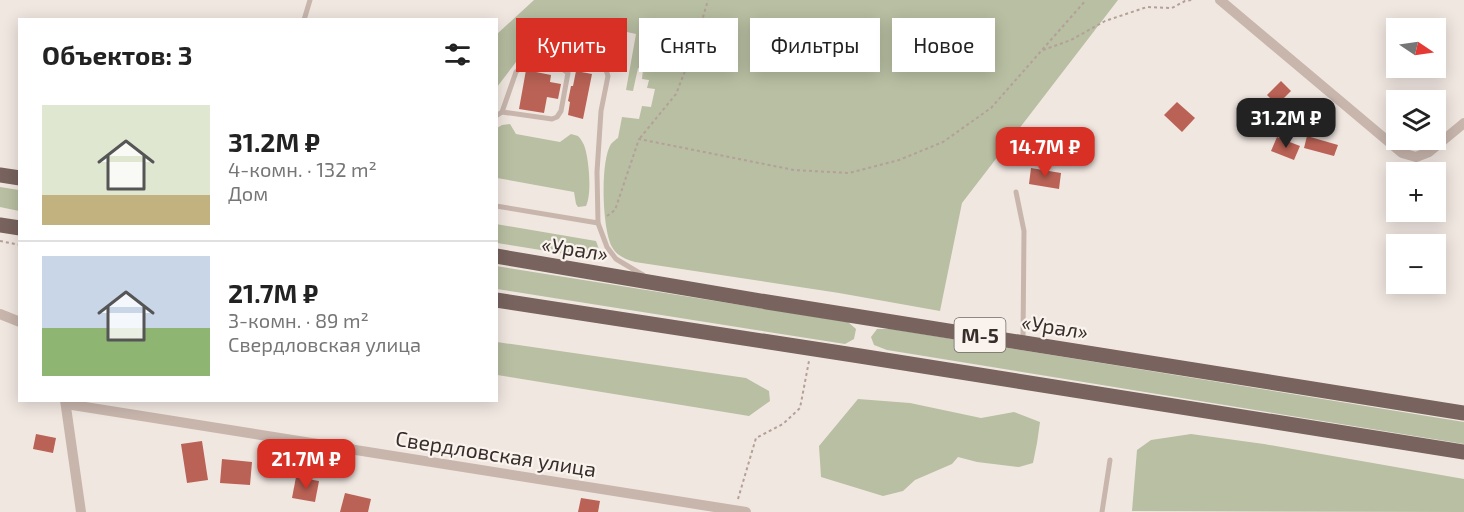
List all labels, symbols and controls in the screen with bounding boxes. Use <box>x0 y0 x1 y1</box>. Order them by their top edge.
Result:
chip: Купить <box>516 18 627 72</box>
chip: Снять <box>639 18 738 72</box>
chip: Фильтры <box>750 18 880 72</box>
chip: Новое <box>892 18 995 72</box>
north arrow <box>1386 18 1446 78</box>
map controls <box>1386 18 1446 294</box>
icon: filters <box>441 38 474 71</box>
text: Объектов: 3 <box>42 39 192 70</box>
button: layers <box>1386 90 1446 150</box>
pin: 31.2M ₽ <box>1231 98 1341 149</box>
text: 31.2M ₽ <box>1251 105 1321 129</box>
text: 31.2M ₽ <box>228 126 320 157</box>
pin: 14.7M ₽ <box>990 127 1100 178</box>
icon: home <box>90 129 162 201</box>
text: 14.7M ₽ <box>1010 134 1080 158</box>
text: 4-комн. · 132 m² <box>228 157 377 181</box>
button: + <box>1386 162 1446 222</box>
text: Дом <box>228 181 268 205</box>
street label: «Урал» <box>540 230 610 266</box>
button: − <box>1386 234 1446 294</box>
text: 21.7M ₽ <box>228 277 318 308</box>
icon: home <box>90 280 162 352</box>
text: 3-комн. · 89 m² <box>228 308 369 332</box>
street label: «Урал» <box>1020 308 1090 344</box>
road number: М-5 <box>954 318 1006 352</box>
text: Свердловская улица <box>228 332 421 356</box>
street label: Свердловская улица <box>394 425 598 482</box>
pin: 21.7M ₽ <box>251 439 361 490</box>
text: 21.7M ₽ <box>271 446 341 470</box>

